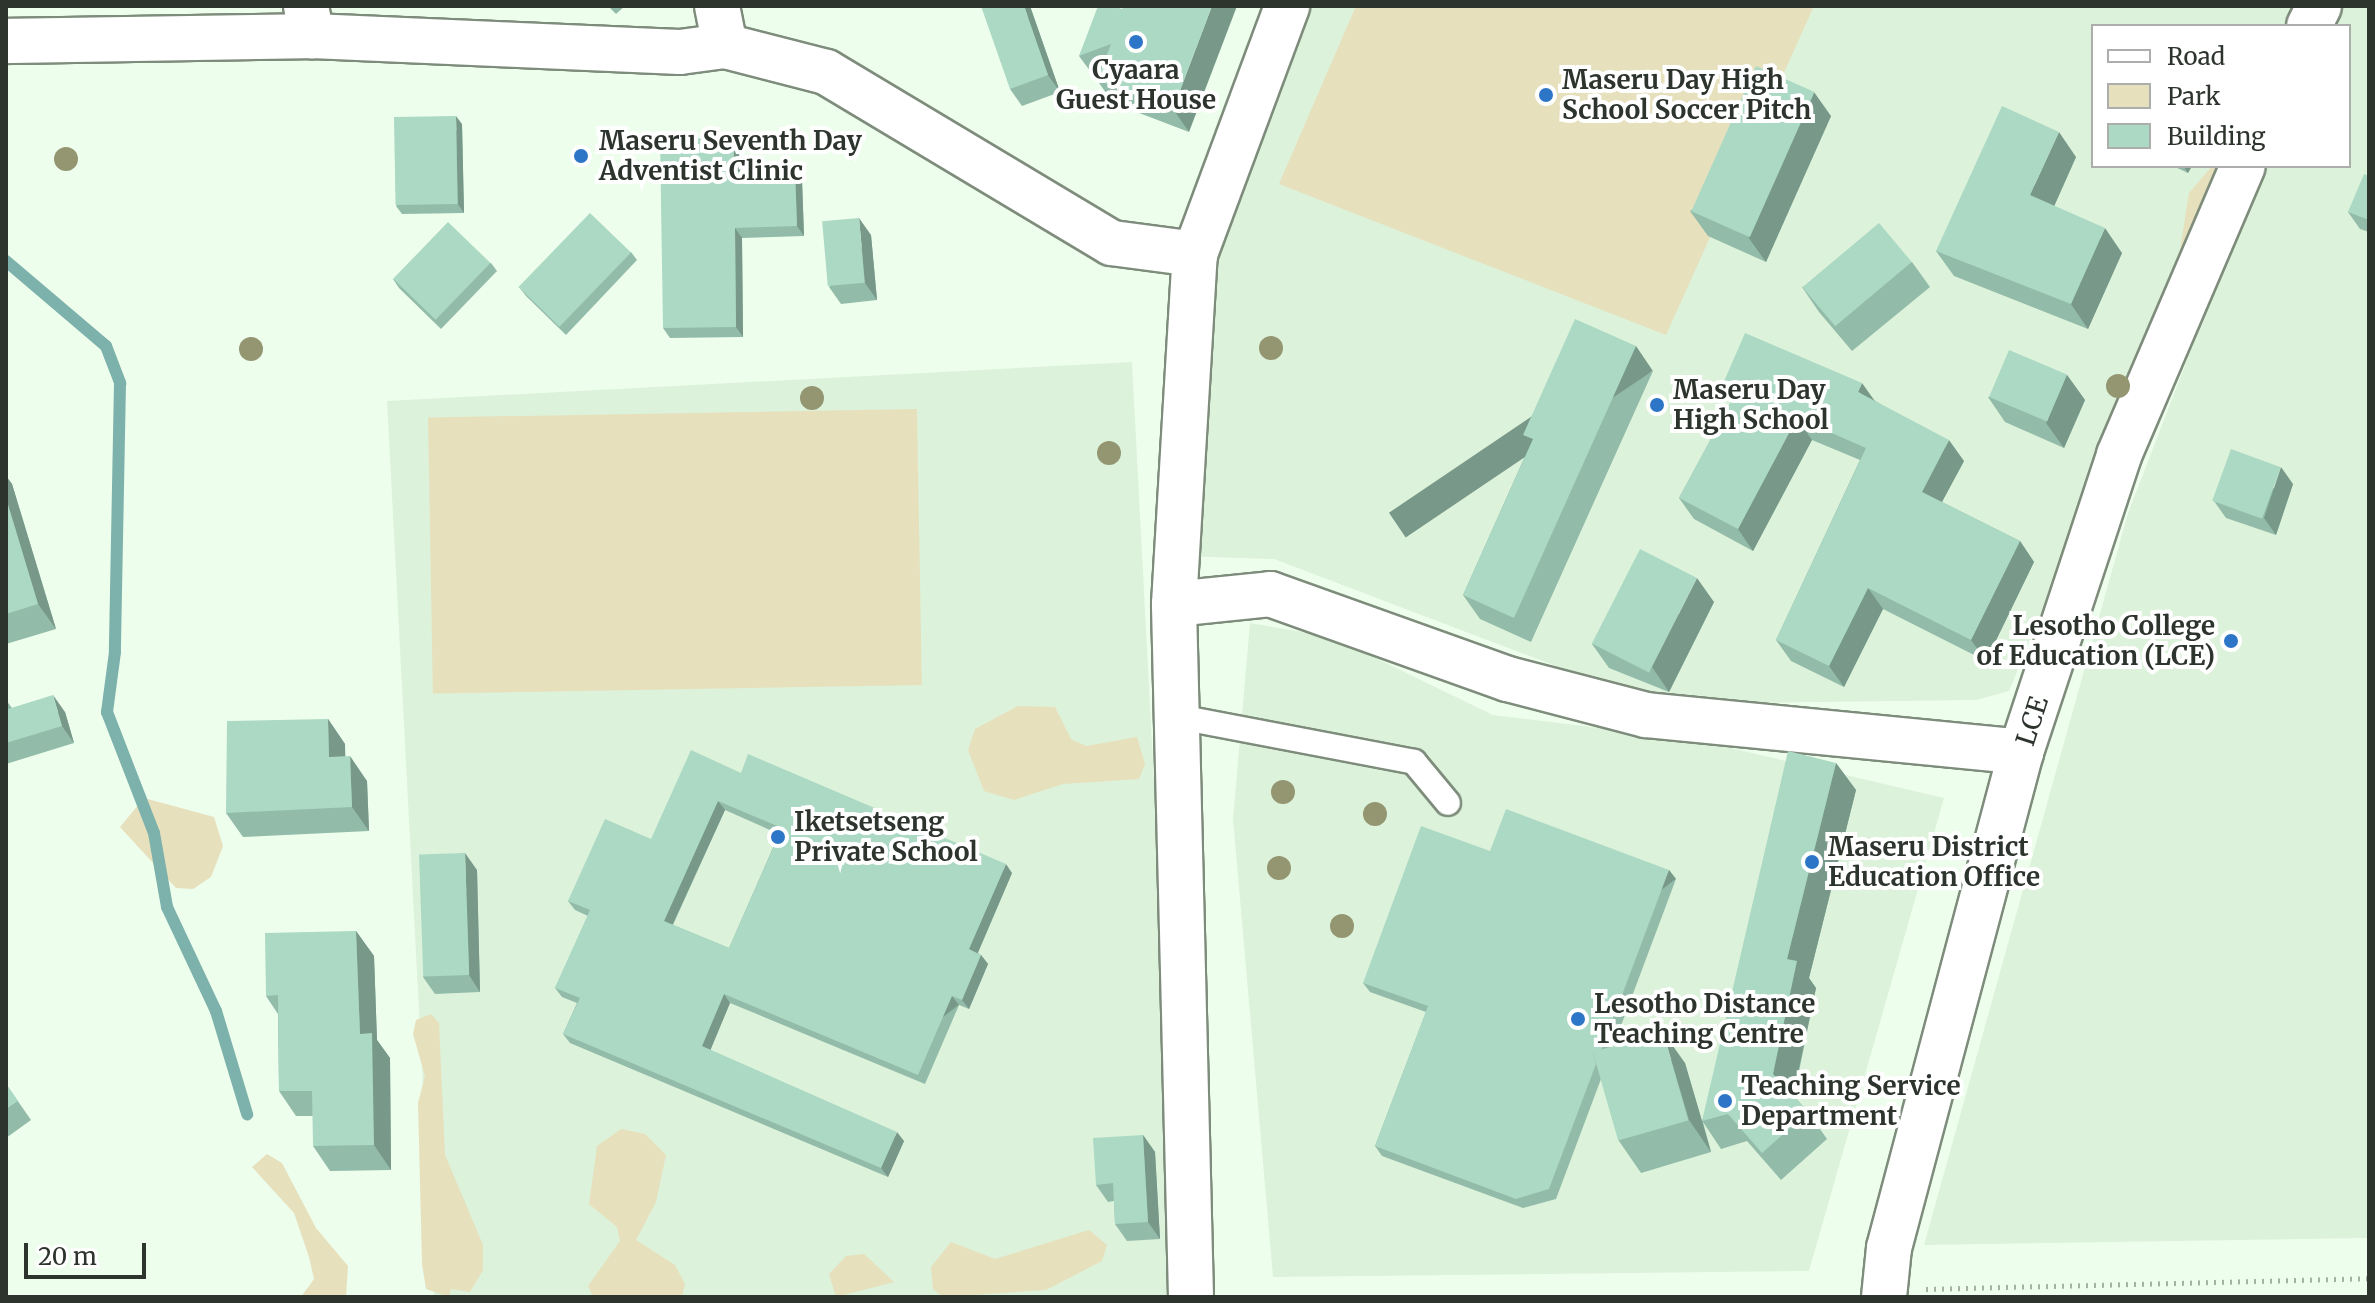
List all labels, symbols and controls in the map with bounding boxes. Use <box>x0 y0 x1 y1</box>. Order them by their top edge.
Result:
legend <box>2091 24 2351 168</box>
marker: Cyaara Guest House <box>1127 33 1145 51</box>
text: Road <box>2167 41 2225 72</box>
place label: Cyaara Guest House <box>1056 54 1216 116</box>
place label: Maseru Day High School Soccer Pitch <box>1562 64 1811 126</box>
text: Park <box>2167 81 2220 112</box>
marker: Maseru Day High School Soccer Pitch <box>1537 86 1555 104</box>
text: Building <box>2167 121 2266 152</box>
place label: Maseru Seventh Day Adventist Clinic <box>599 125 862 186</box>
marker: Maseru Seventh Day Adventist Clinic <box>570 145 592 167</box>
place label: Maseru Day High School <box>1673 374 1829 436</box>
marker: Maseru Day High School <box>1648 396 1666 414</box>
place label: Lesotho College of Education (LCE) <box>1977 610 2215 672</box>
marker: Lesotho College of Education (LCE) <box>2222 632 2240 650</box>
street label: LCE <box>2009 693 2055 749</box>
place label: Iketsetseng Private School <box>794 806 978 868</box>
marker: Iketsetseng Private School <box>769 828 787 846</box>
place label: Maseru District Education Office <box>1828 831 2040 892</box>
marker: Maseru District Education Office <box>1803 853 1821 871</box>
place label: Lesotho Distance Teaching Centre <box>1594 988 1815 1050</box>
marker: Lesotho Distance Teaching Centre <box>1569 1010 1587 1028</box>
place label: Teaching Service Department <box>1741 1070 1961 1132</box>
marker: Teaching Service Department <box>1716 1092 1734 1110</box>
scale bar <box>28 1227 150 1277</box>
text: 20 m <box>38 1241 97 1272</box>

